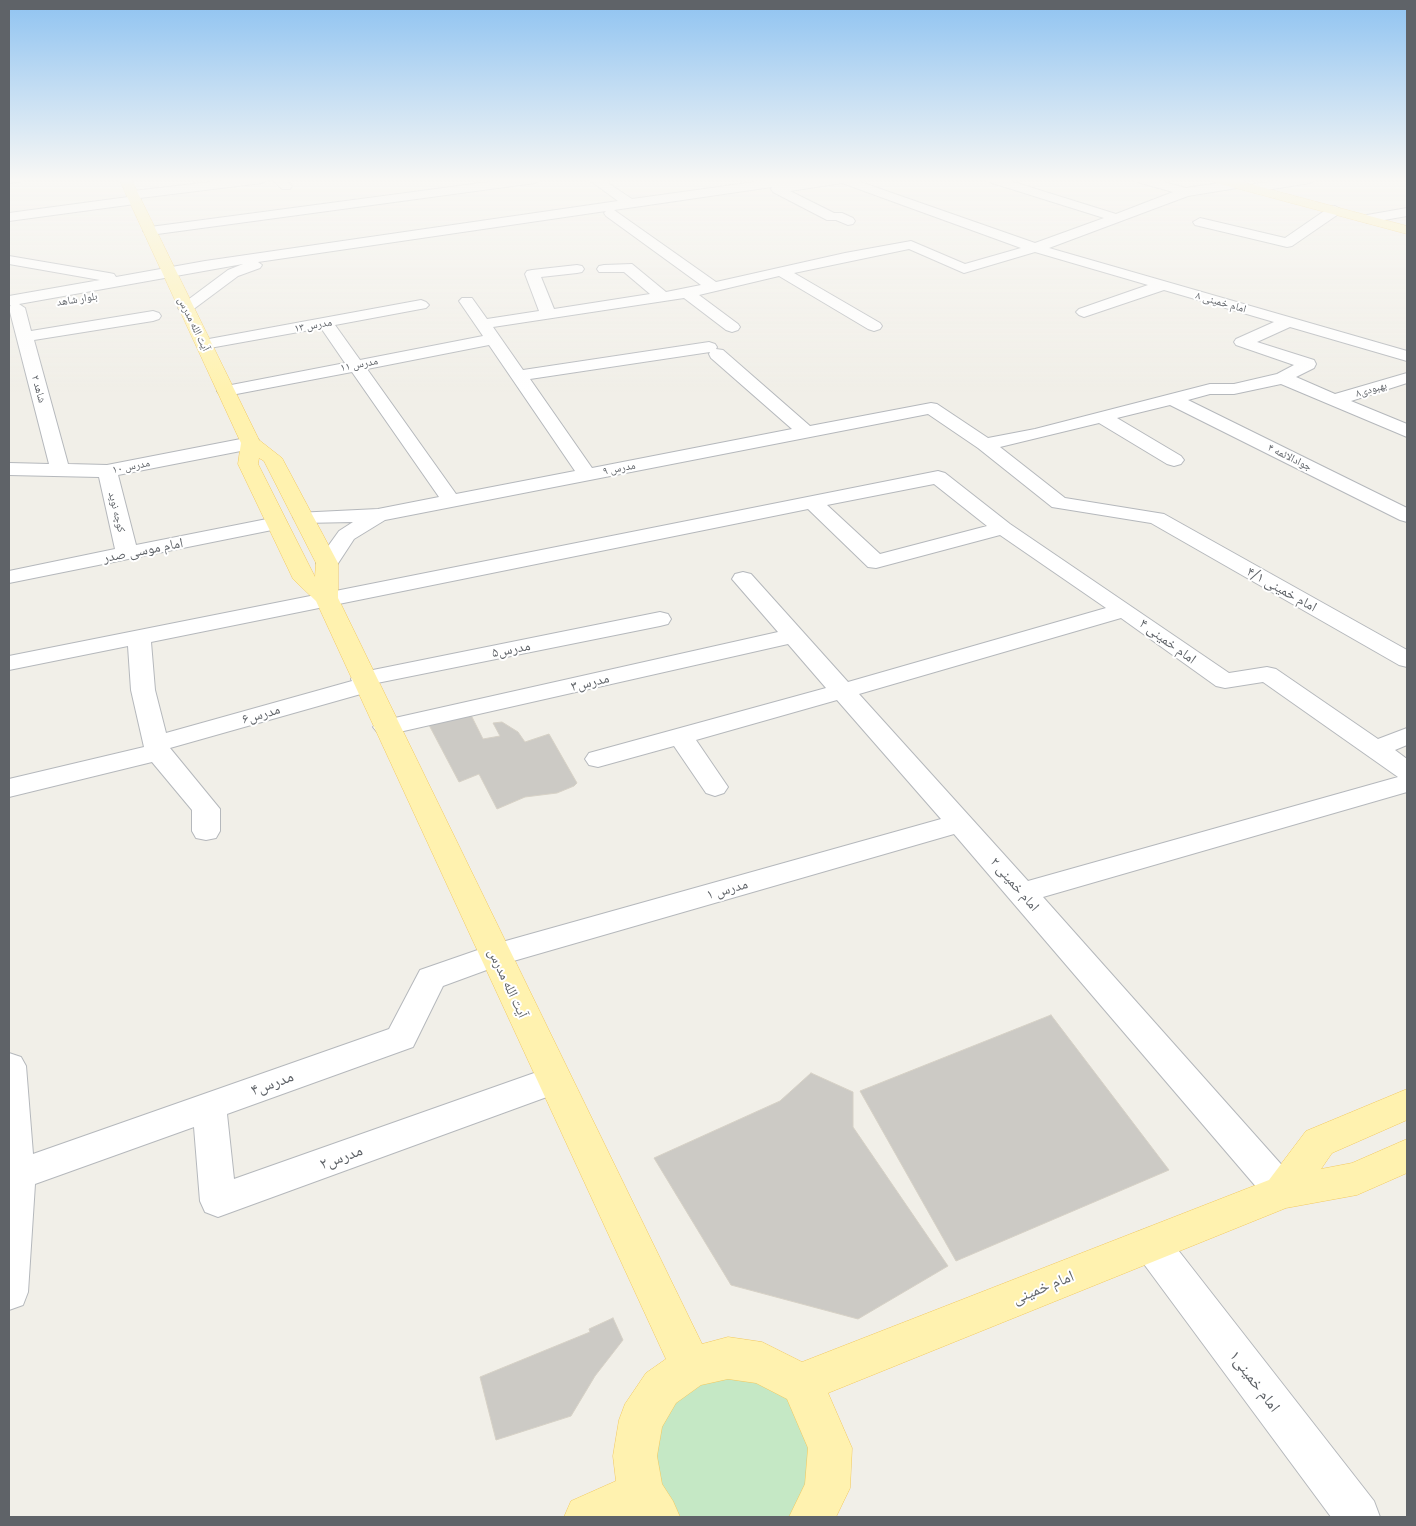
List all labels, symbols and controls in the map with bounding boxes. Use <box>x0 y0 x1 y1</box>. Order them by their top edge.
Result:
street label: امام خمینی ۸ <box>1194 288 1248 316</box>
street label: بلوار شاهد <box>56 289 98 309</box>
street label: آیت الله مدرس <box>175 295 213 353</box>
street label: مدرس ۱۳ <box>293 315 333 335</box>
street label: مدرس ۱۱ <box>339 354 379 374</box>
street label: شاهد ۲ <box>29 374 49 404</box>
street label: بهبودی۸ <box>1354 378 1388 400</box>
street label: جوادالائمه ۴ <box>1266 441 1314 473</box>
street label: مدرس ۱۰ <box>111 456 151 476</box>
street label: مدرس ۹ <box>602 458 636 478</box>
street label: کوچه نوید <box>106 490 128 534</box>
street label: امام موسی صدر <box>101 534 185 566</box>
street label: امام خمینی ۴/۱ <box>1244 563 1320 615</box>
street label: امام خمینی ۴ <box>1136 615 1200 667</box>
street label: مدرس۵ <box>490 637 532 661</box>
street label: مدرس۳ <box>569 669 611 695</box>
street label: مدرس۶ <box>240 701 282 727</box>
street label: امام خمینی ۲ <box>987 853 1043 915</box>
street label: مدرس ۱ <box>704 875 750 903</box>
street label: آیت الله مدرس <box>485 946 531 1020</box>
street label: مدرس۴ <box>248 1066 296 1100</box>
street label: مدرس۲ <box>317 1140 365 1174</box>
street label: امام خمینی <box>1009 1266 1077 1308</box>
street label: امام خمینی۱ <box>1226 1346 1284 1416</box>

